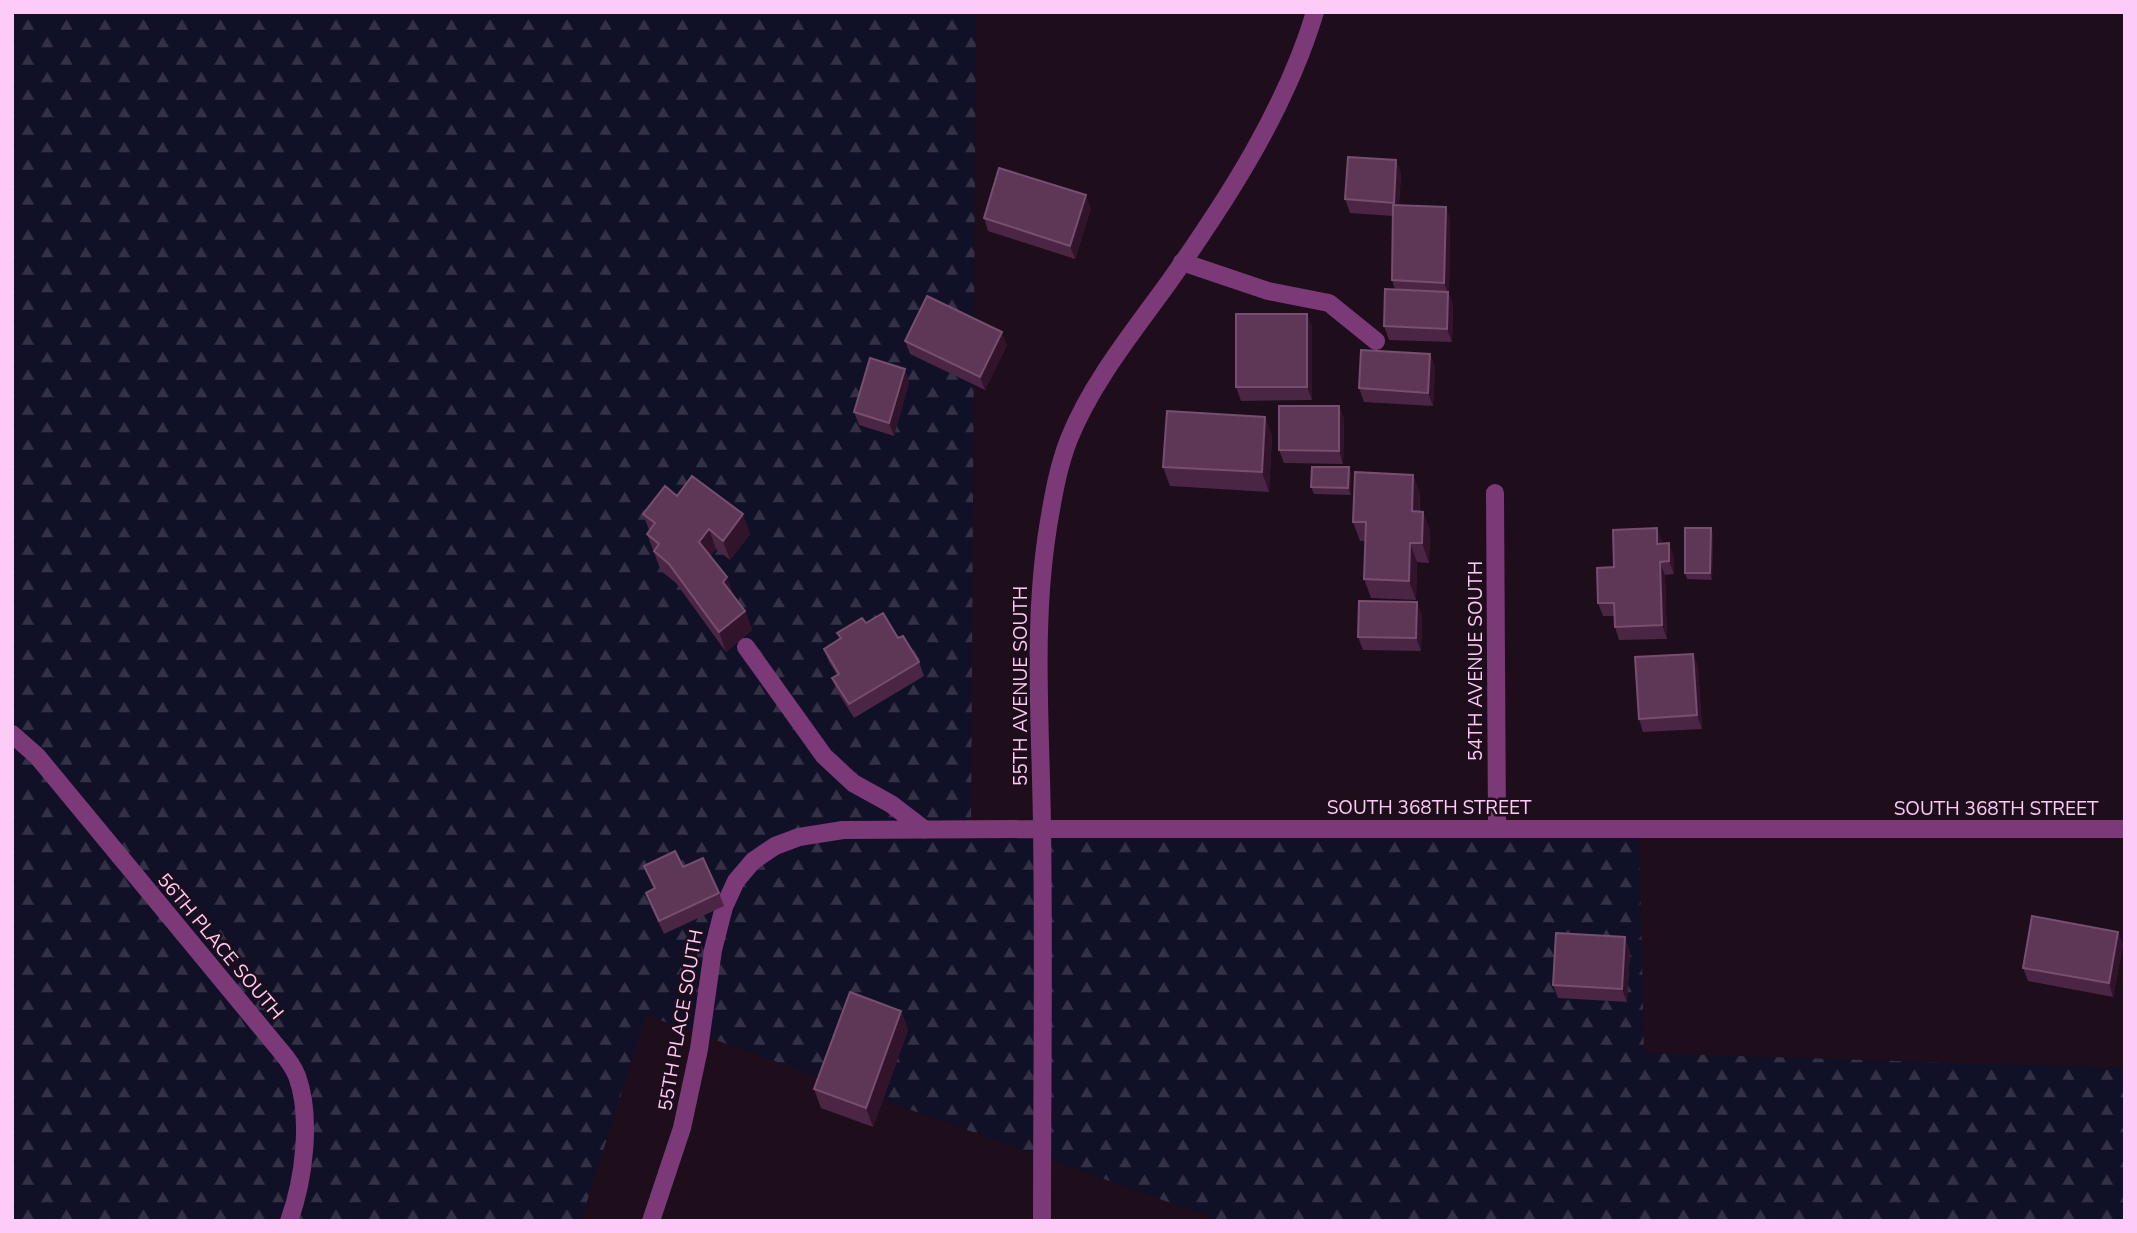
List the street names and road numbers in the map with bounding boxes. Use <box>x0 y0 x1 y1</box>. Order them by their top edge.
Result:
street label: 54TH AVENUE SOUTH <box>1463 561 1489 761</box>
street label: 55TH AVENUE SOUTH <box>1008 586 1034 786</box>
street label: SOUTH 368TH STREET <box>1327 795 1532 821</box>
street label: SOUTH 368TH STREET <box>1894 796 2099 822</box>
street label: 56TH PLACE SOUTH <box>151 868 289 1025</box>
street label: 55TH PLACE SOUTH <box>652 927 710 1113</box>

